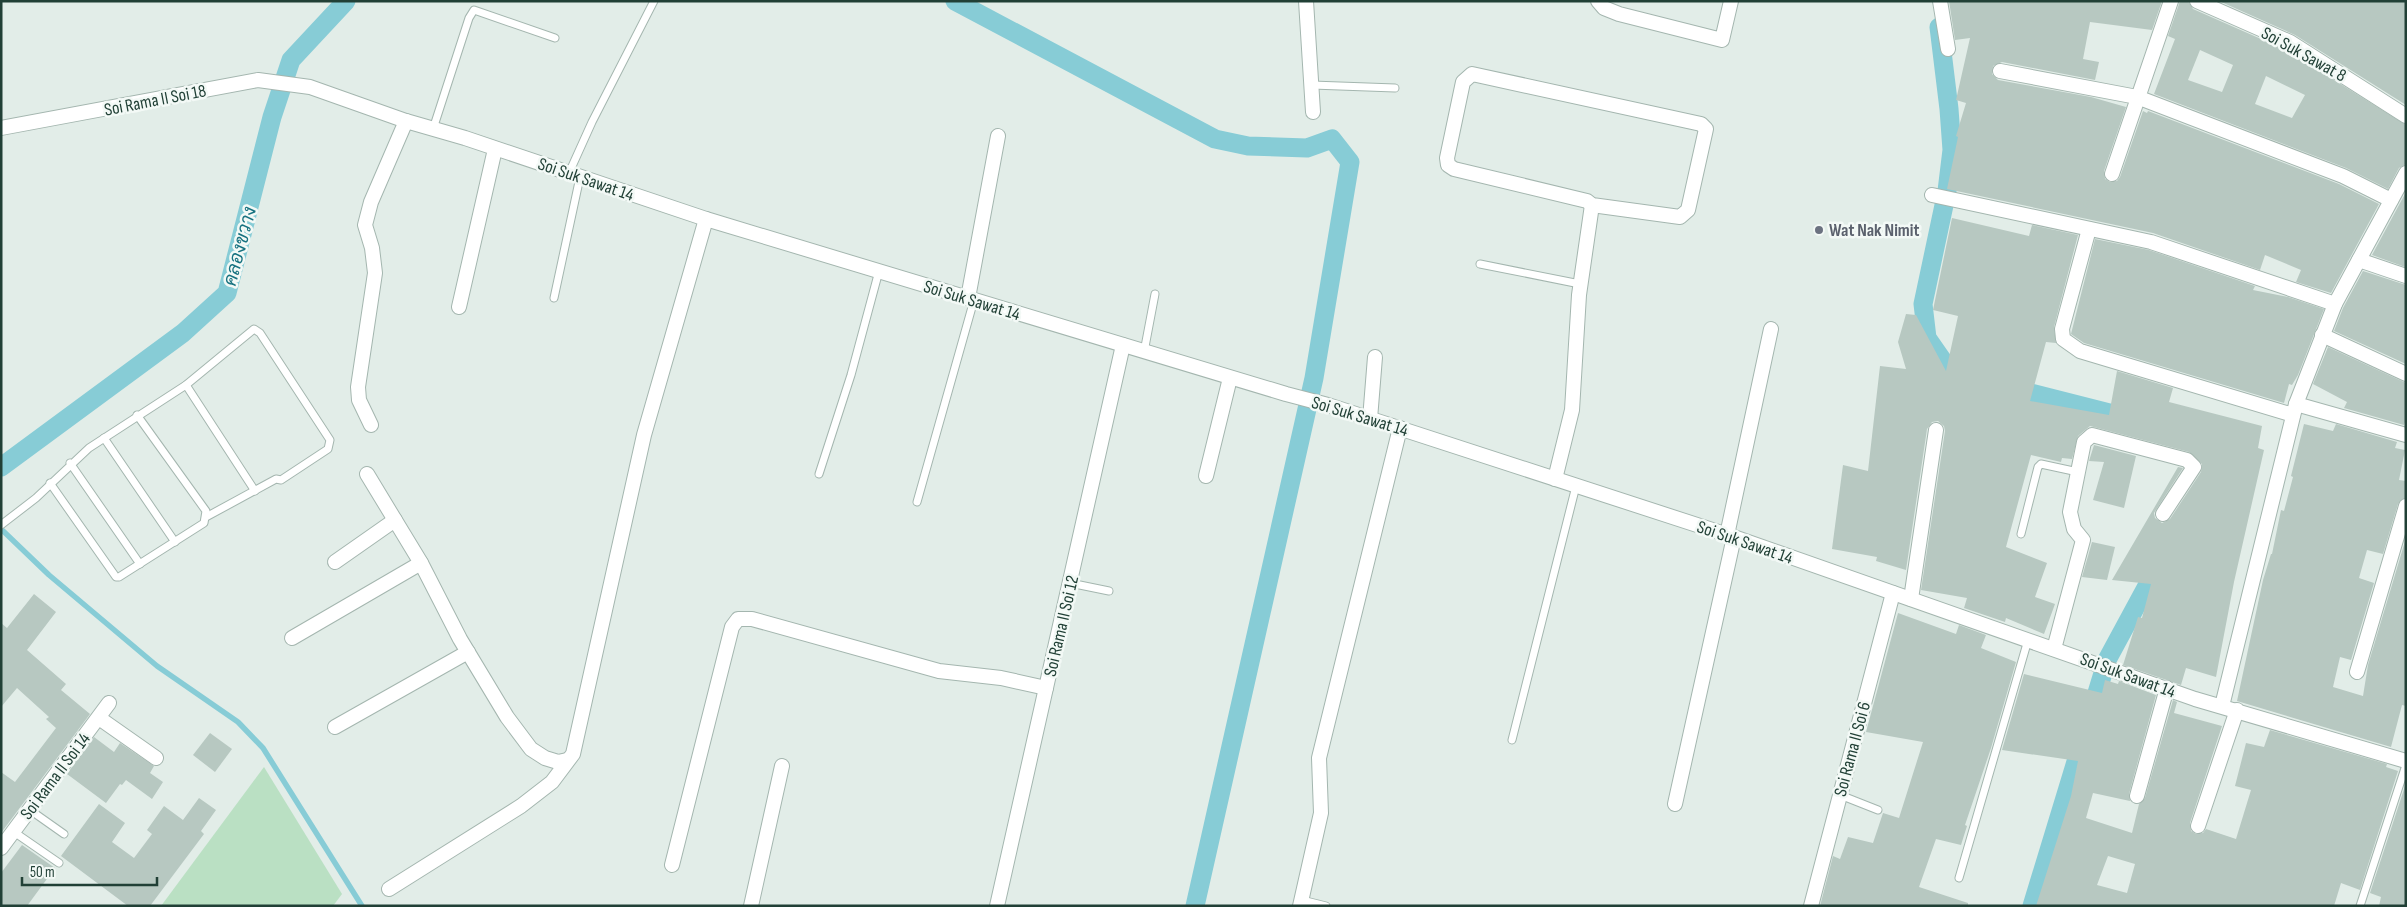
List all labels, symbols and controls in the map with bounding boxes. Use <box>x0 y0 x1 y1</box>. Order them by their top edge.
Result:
street label: Soi Suk Sawat 8 <box>2258 22 2350 86</box>
street label: Soi Rama II Soi 18 <box>102 80 208 121</box>
street label: Soi Suk Sawat 14 <box>535 153 637 206</box>
water label: คลองขวาง <box>219 204 262 289</box>
place label: Wat Nak Nimit <box>1829 220 1919 241</box>
marker: Wat Nak Nimit <box>1813 224 1825 236</box>
street label: Soi Suk Sawat 14 <box>921 276 1023 325</box>
street label: Soi Suk Sawat 14 <box>1309 392 1411 441</box>
street label: Soi Suk Sawat 14 <box>1694 516 1796 569</box>
street label: Soi Rama II Soi 12 <box>1040 573 1083 679</box>
street label: Soi Suk Sawat 14 <box>2077 649 2179 703</box>
street label: Soi Rama II Soi 6 <box>1830 699 1875 799</box>
street label: Soi Rama II Soi 14 <box>16 728 95 824</box>
scale bar <box>22 854 158 886</box>
text: 50 m <box>30 863 55 882</box>

